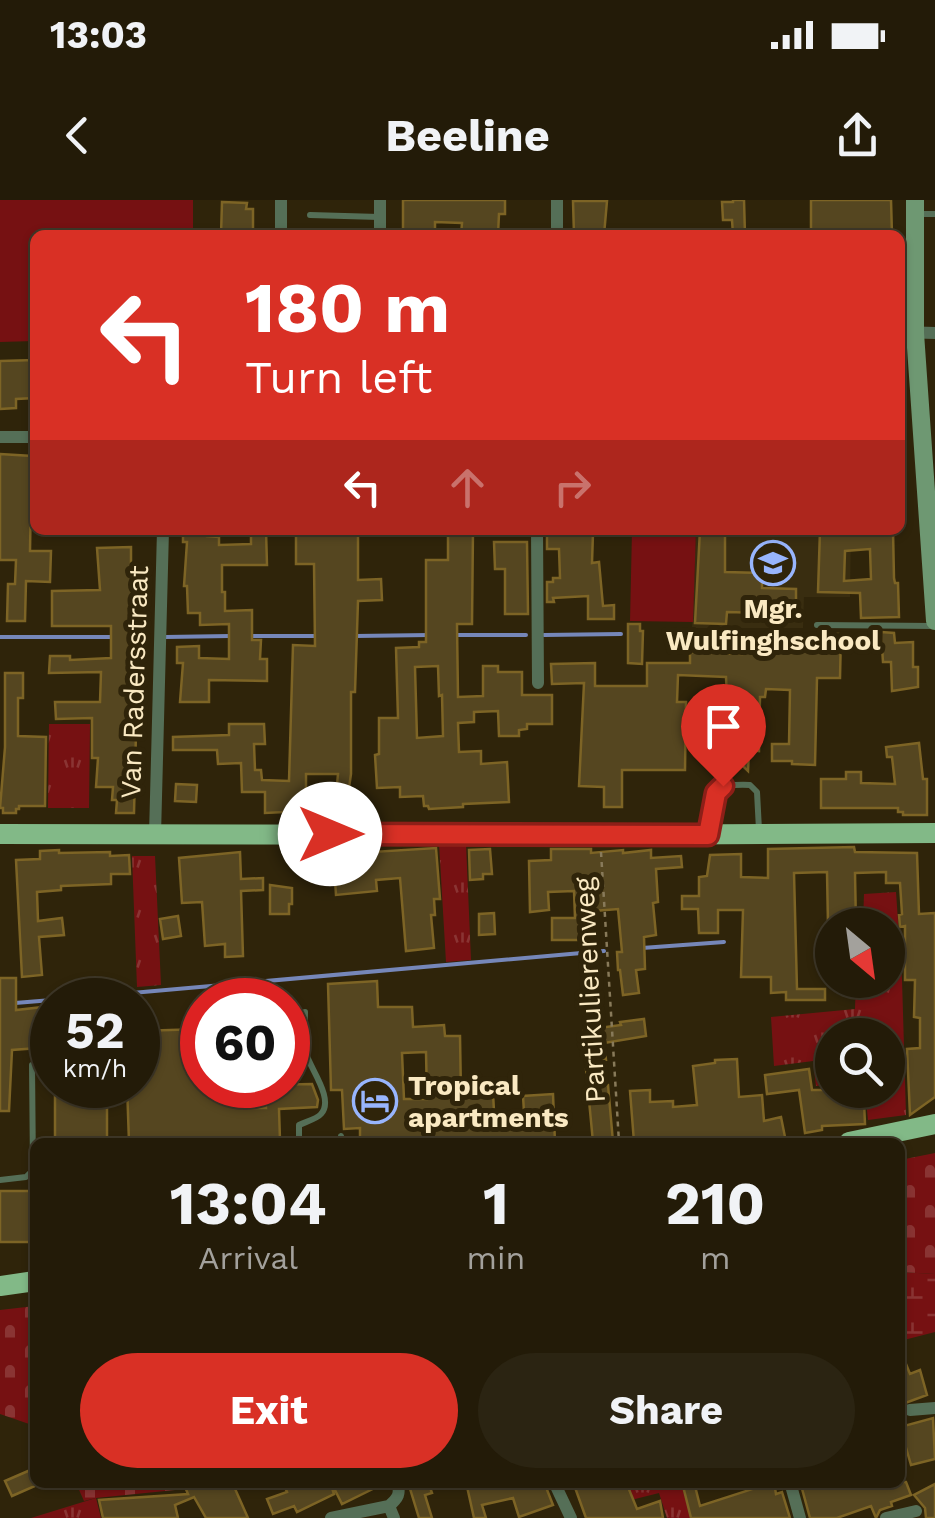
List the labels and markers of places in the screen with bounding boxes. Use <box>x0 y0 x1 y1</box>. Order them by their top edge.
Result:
school or university icon: Mgr. Wulfinghschool <box>750 540 796 586</box>
place label: Mgr. Wulfinghschool <box>666 592 881 657</box>
pin <box>681 684 766 787</box>
place label: Tropical apartments <box>408 1069 569 1134</box>
hotel icon: Tropical apartments <box>352 1078 398 1124</box>

